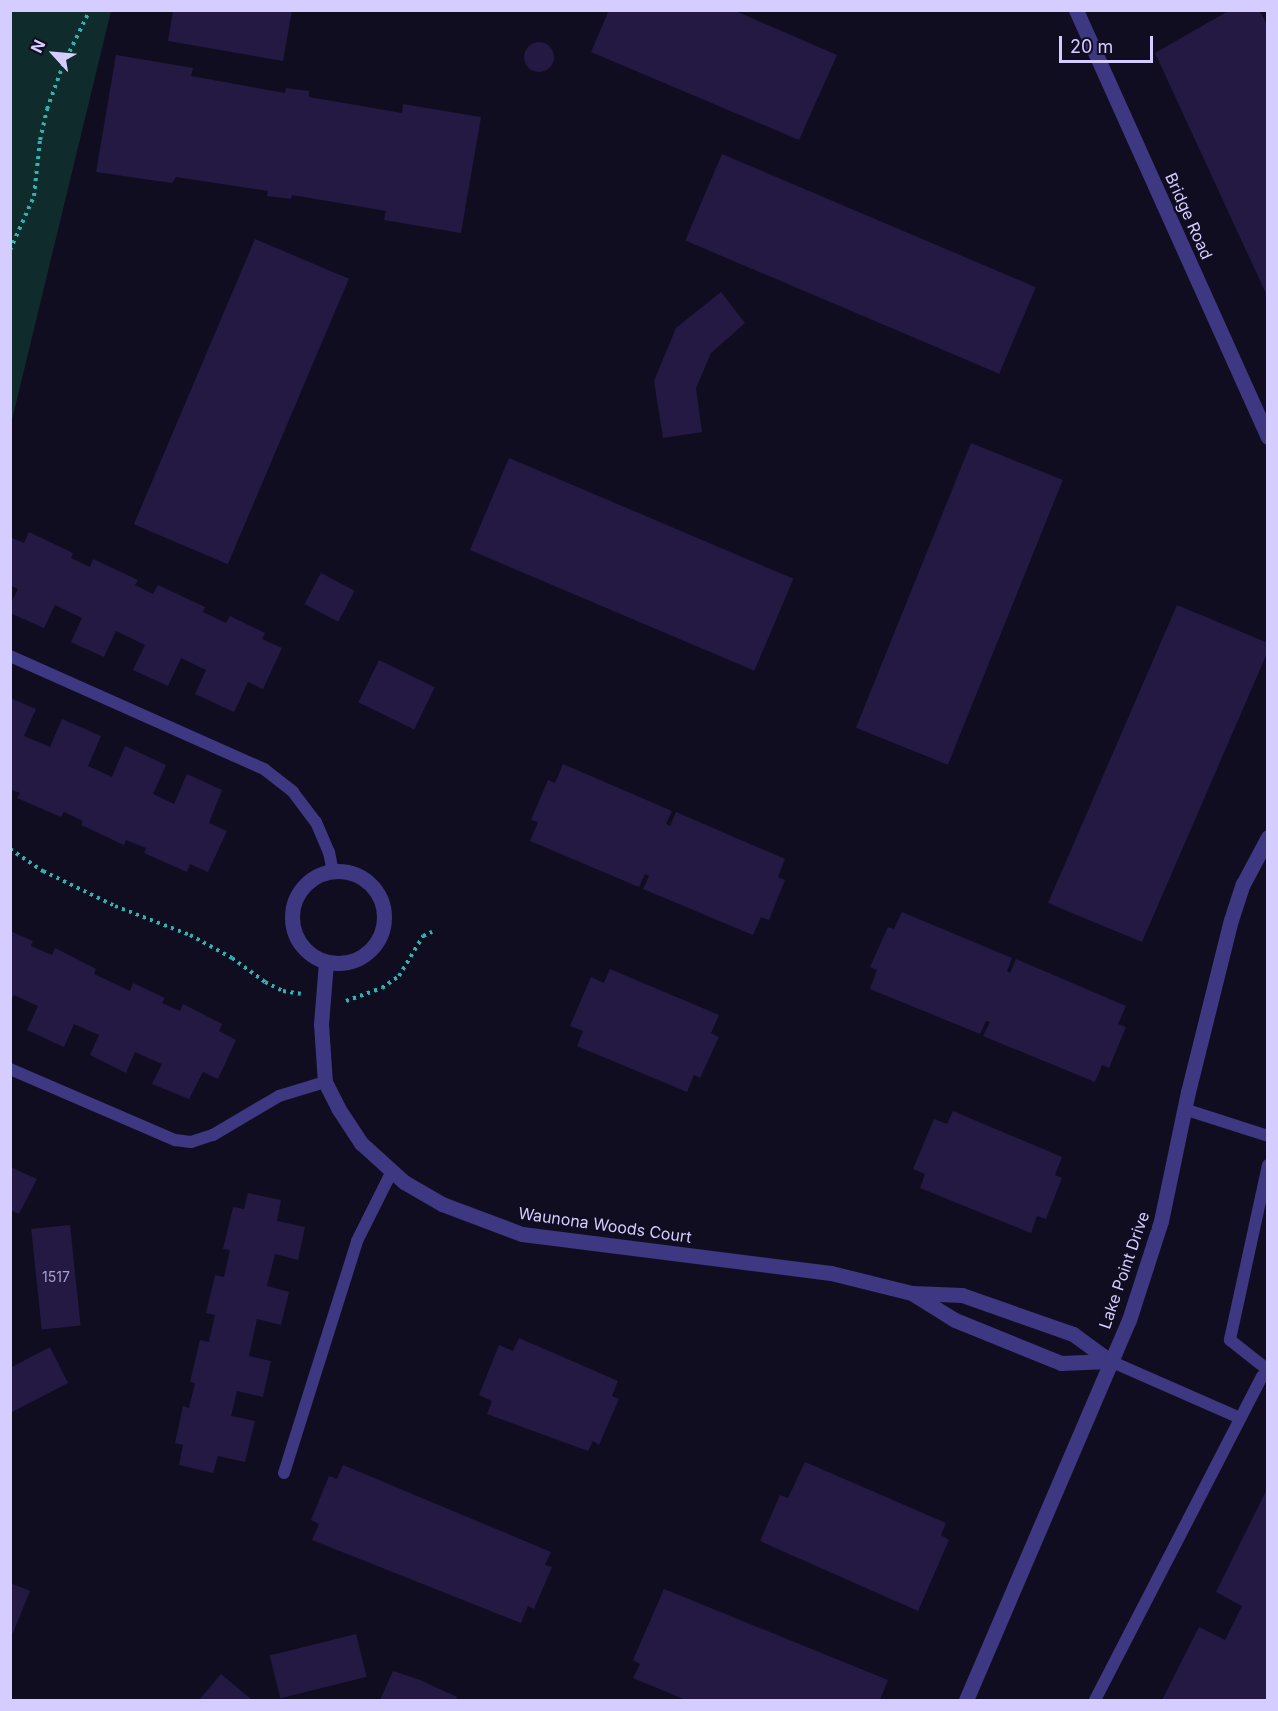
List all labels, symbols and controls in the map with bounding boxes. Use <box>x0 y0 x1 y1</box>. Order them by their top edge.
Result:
north arrow <box>24 24 84 84</box>
scale bar <box>1062 24 1156 62</box>
text: N <box>26 36 49 56</box>
text: 20 m <box>1070 36 1113 57</box>
street label: Bridge Road <box>1161 170 1217 262</box>
street label: Waunona Woods Court <box>517 1203 693 1247</box>
street label: Lake Point Drive <box>1095 1209 1153 1331</box>
house number: 1517 <box>42 1269 70 1285</box>

